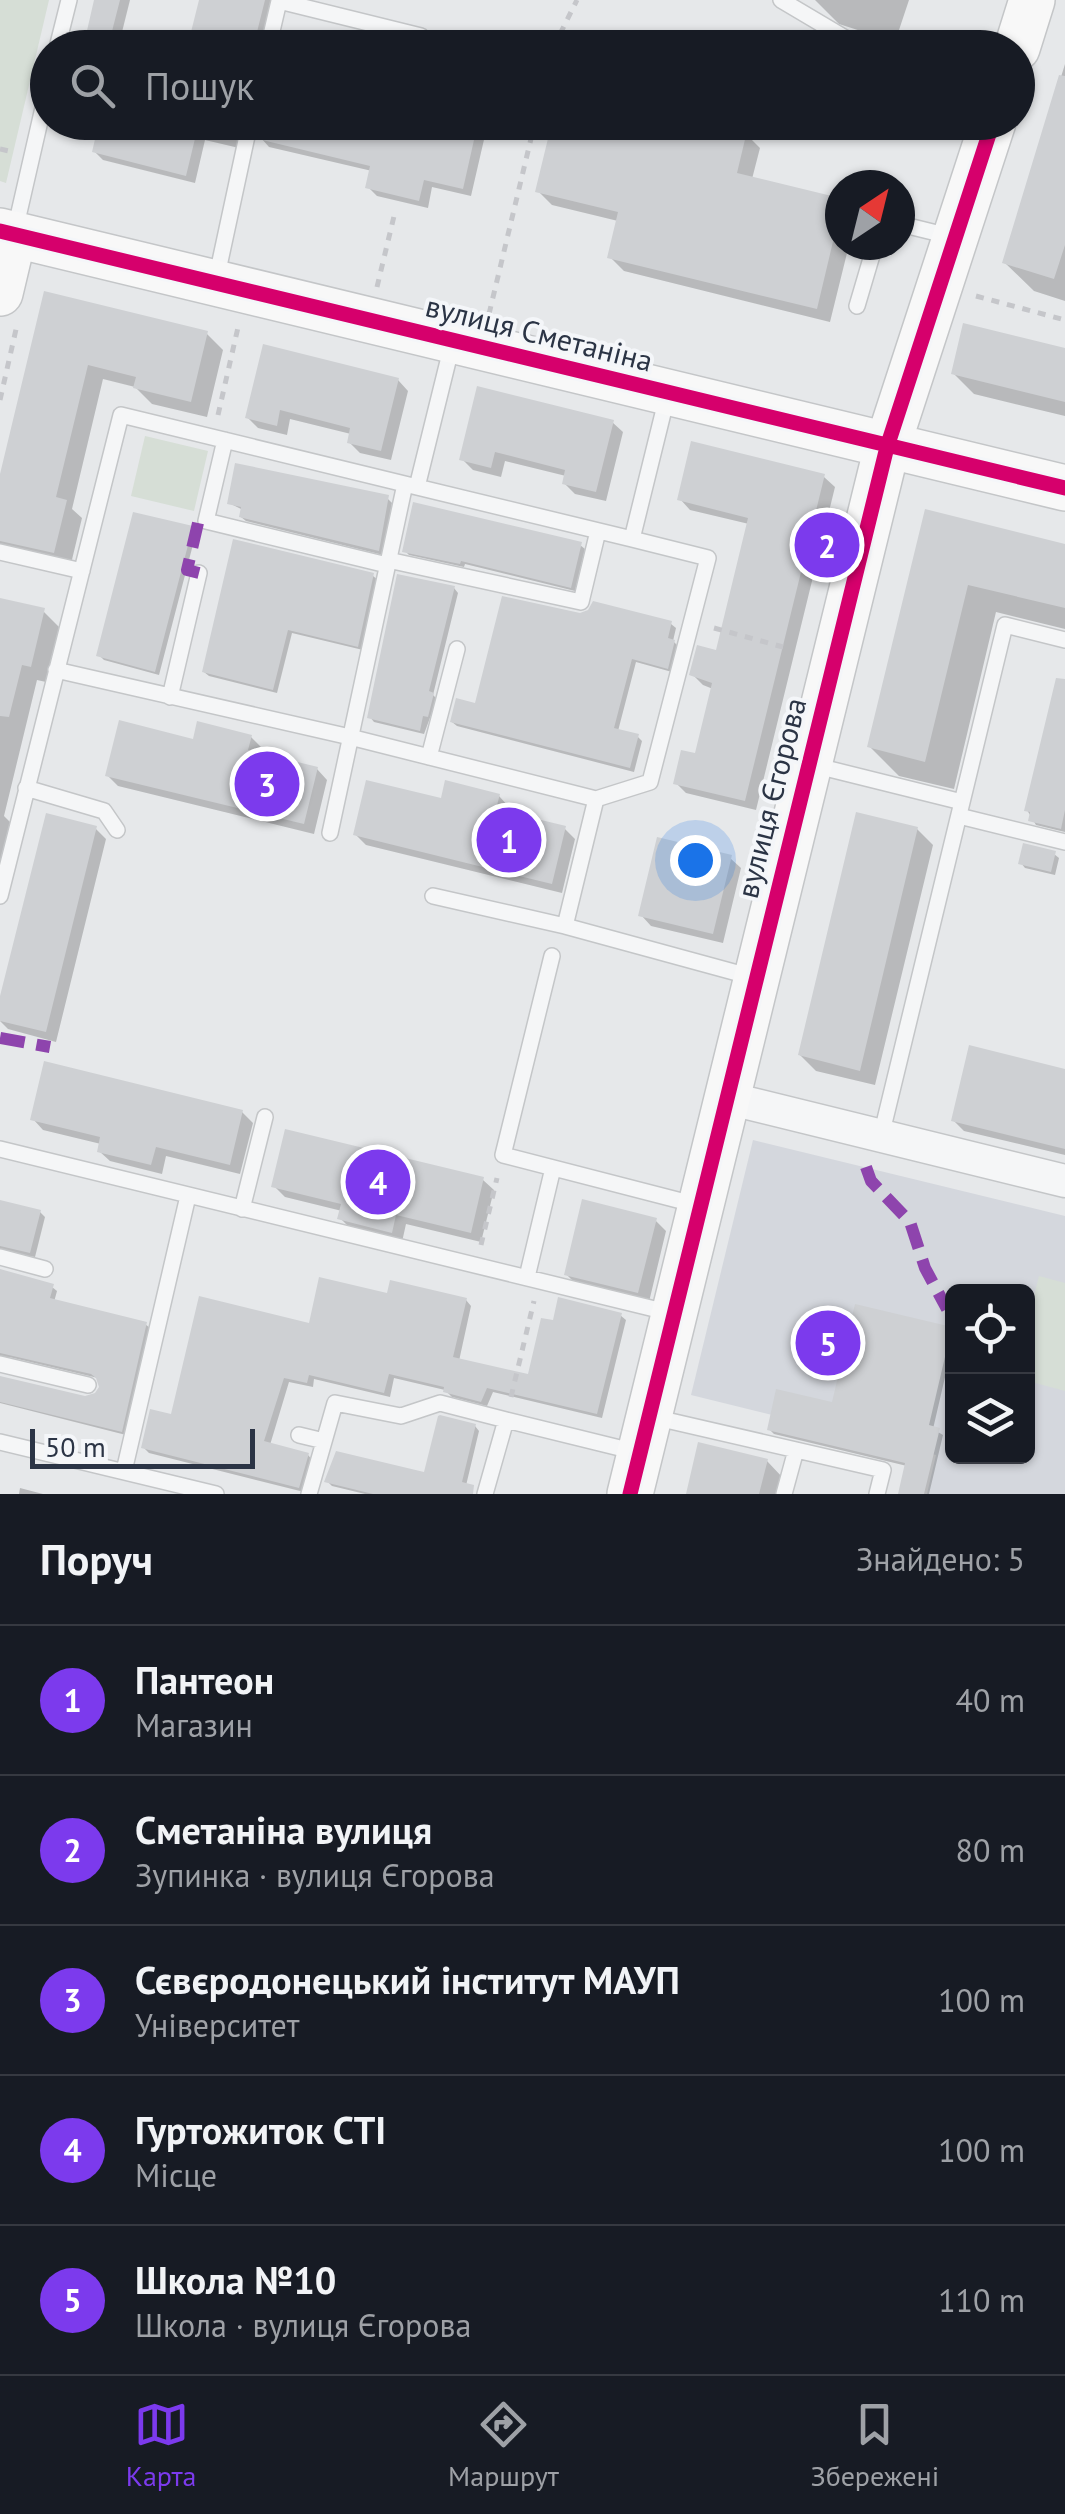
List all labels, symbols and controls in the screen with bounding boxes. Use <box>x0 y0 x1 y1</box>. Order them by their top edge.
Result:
search box <box>30 30 1035 140</box>
icon: search <box>65 58 120 113</box>
text: Пошук <box>145 61 254 110</box>
north arrow <box>825 170 915 260</box>
street label: вулиця Сметаніна <box>422 285 657 380</box>
pin: 2 <box>794 508 860 582</box>
street label: вулиця Єгорова <box>727 693 814 902</box>
pin: 3 <box>234 746 300 822</box>
pin: 1 <box>476 802 542 878</box>
your location <box>670 835 721 886</box>
pin: 4 <box>346 1144 410 1220</box>
map controls <box>945 1284 1035 1464</box>
button: locate <box>945 1284 1035 1374</box>
pin: 5 <box>796 1306 860 1380</box>
button: layers <box>945 1374 1035 1464</box>
scale bar <box>30 1424 255 1468</box>
text: 50 m <box>45 1428 106 1465</box>
text: Поруч <box>40 1532 153 1587</box>
text: Знайдено: 5 <box>856 1538 1025 1580</box>
text: Пантеон <box>135 1655 274 1704</box>
text: 1 <box>63 1679 82 1721</box>
text: 40 m <box>956 1679 1025 1721</box>
text: Магазин <box>135 1704 253 1746</box>
text: Сметаніна вулиця <box>135 1805 432 1854</box>
text: 2 <box>63 1829 82 1871</box>
text: 80 m <box>956 1829 1025 1871</box>
text: Зупинка · вулиця Єгорова <box>135 1854 495 1896</box>
text: Сєвєродонецький інститут МАУП <box>135 1955 680 2004</box>
text: 3 <box>63 1979 82 2021</box>
text: 100 m <box>938 1979 1025 2021</box>
text: Університет <box>135 2004 300 2046</box>
text: Гуртожиток СТІ <box>135 2105 386 2154</box>
text: 4 <box>63 2129 82 2171</box>
text: 100 m <box>938 2129 1025 2171</box>
text: Місце <box>135 2154 217 2196</box>
text: Школа №10 <box>135 2255 336 2304</box>
text: 5 <box>63 2279 82 2321</box>
text: 110 m <box>938 2279 1025 2321</box>
text: Школа · вулиця Єгорова <box>135 2304 471 2346</box>
tab: Карта <box>126 2397 197 2494</box>
tab: Маршрут <box>448 2397 559 2494</box>
tab: Збережені <box>810 2397 939 2494</box>

